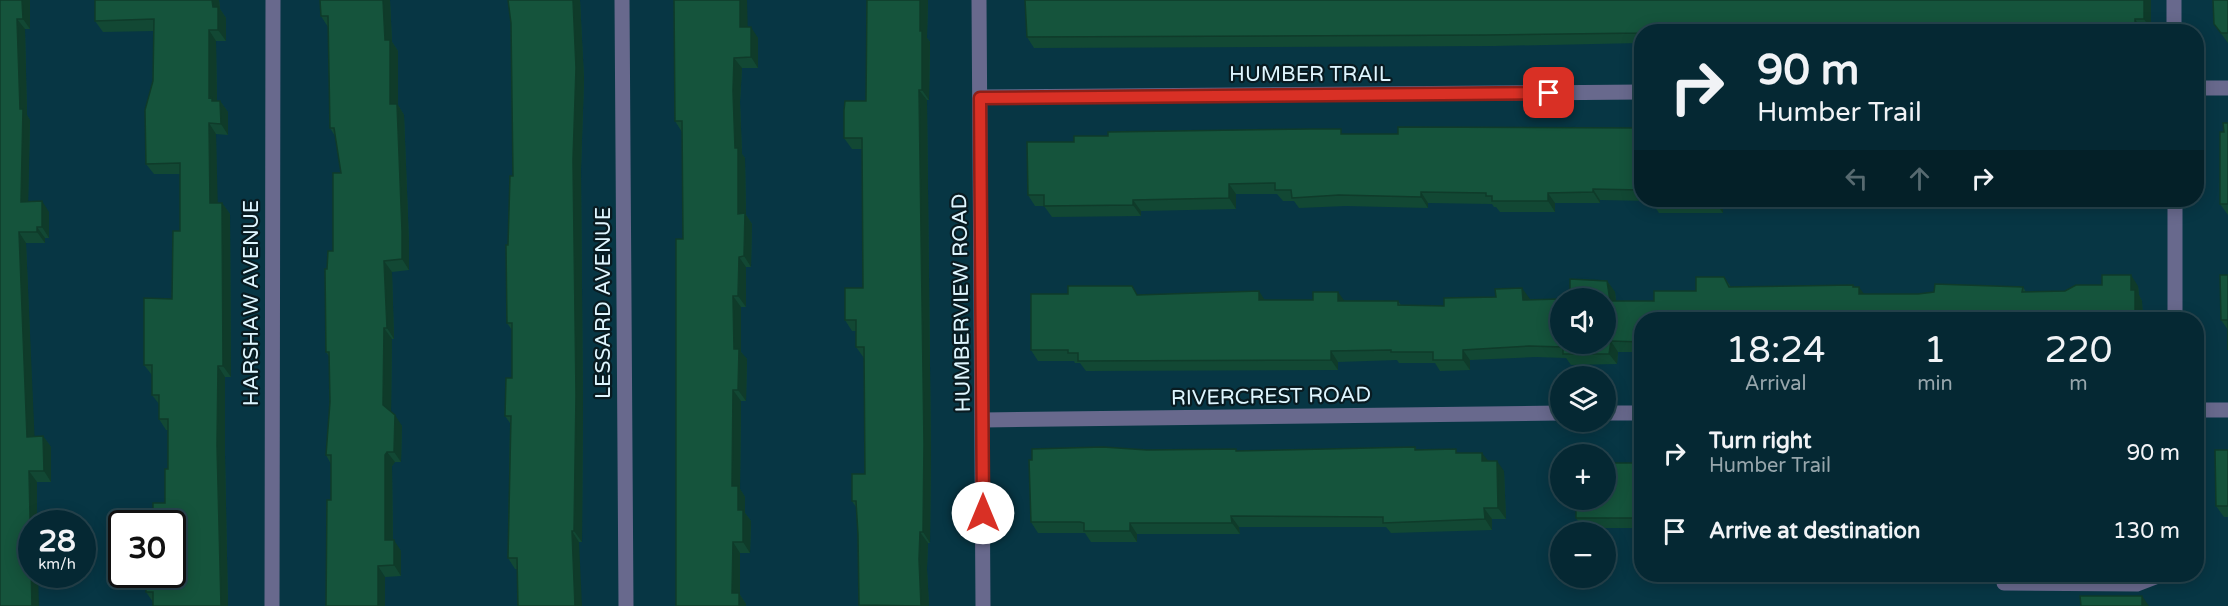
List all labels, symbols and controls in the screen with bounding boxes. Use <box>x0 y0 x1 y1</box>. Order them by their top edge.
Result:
text: 90 m <box>1757 45 1859 96</box>
icon: right <box>1658 48 1736 126</box>
street label: HUMBER TRAIL <box>1229 62 1391 87</box>
pin <box>1523 67 1574 118</box>
icon: arrive <box>1532 76 1565 109</box>
text: Humber Trail <box>1757 96 1922 129</box>
icon: left <box>1840 162 1873 195</box>
icon: ahead <box>1903 162 1936 195</box>
icon: right <box>1966 162 1999 195</box>
street label: HUMBERVIEW ROAD <box>947 193 976 413</box>
street label: HARSHAW AVENUE <box>239 200 264 406</box>
street label: LESSARD AVENUE <box>591 207 616 399</box>
map controls <box>1550 288 1616 588</box>
button: sound <box>1550 288 1616 354</box>
text: 18:24 <box>1726 329 1826 372</box>
text: 1 <box>1924 329 1946 372</box>
text: 220 <box>2044 329 2112 372</box>
button: layers <box>1550 366 1616 432</box>
text: Arrival <box>1745 372 1807 396</box>
text: min <box>1917 372 1953 396</box>
text: m <box>2069 372 2088 396</box>
street label: RIVERCREST ROAD <box>1171 382 1371 411</box>
text: Turn right <box>1709 428 1811 454</box>
icon: right <box>1658 437 1691 470</box>
text: 90 m <box>2126 440 2180 466</box>
button: + <box>1550 444 1616 510</box>
text: Humber Trail <box>1709 454 1831 478</box>
position arrow <box>951 481 1015 545</box>
speed limit sign: 30 <box>108 510 186 588</box>
icon: arrive <box>1658 515 1691 548</box>
text: Arrive at destination <box>1709 518 1920 544</box>
text: 130 m <box>2113 518 2180 544</box>
button: − <box>1550 522 1616 588</box>
text: 28 <box>38 523 76 560</box>
text: km/h <box>38 555 76 573</box>

